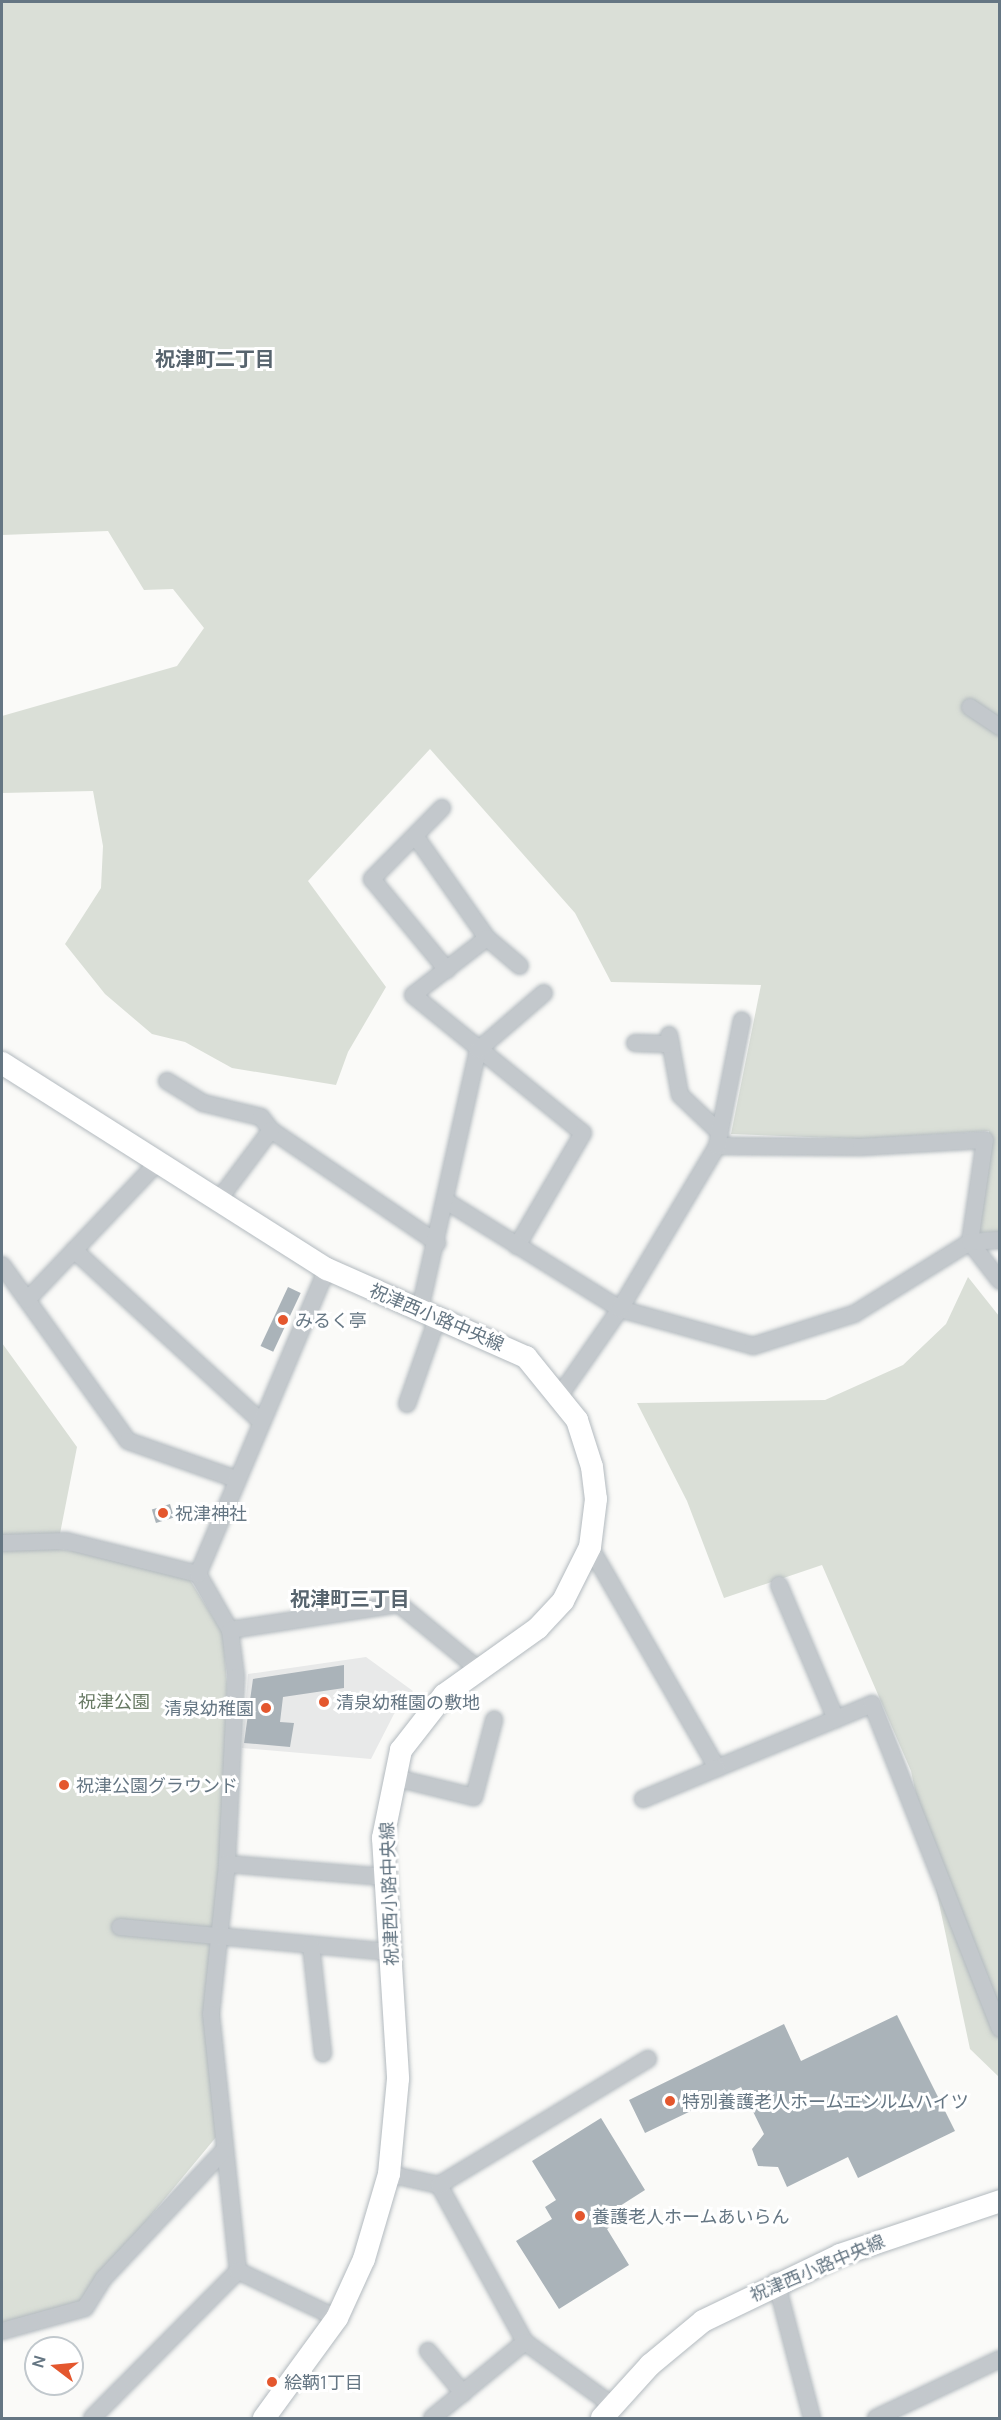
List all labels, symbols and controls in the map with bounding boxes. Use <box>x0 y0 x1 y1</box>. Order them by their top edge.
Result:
district label: 祝津町二丁目 <box>155 346 275 370</box>
street label: 祝津西小路中央線 <box>367 1279 507 1355</box>
place label: みるく亭 <box>295 1309 367 1331</box>
marker: みるく亭 <box>276 1313 290 1327</box>
place label: 祝津神社 <box>175 1502 247 1524</box>
marker: 祝津神社 <box>156 1506 170 1520</box>
district label: 祝津町三丁目 <box>290 1586 410 1610</box>
park label: 祝津公園 <box>78 1690 150 1712</box>
place label: 清泉幼稚園の敷地 <box>336 1691 480 1713</box>
marker: 清泉幼稚園の敷地 <box>317 1695 331 1709</box>
place label: 清泉幼稚園 <box>164 1697 254 1719</box>
marker: 清泉幼稚園 <box>259 1701 273 1715</box>
place label: 祝津公園グラウンド <box>76 1774 238 1796</box>
marker: 祝津公園グラウンド <box>57 1778 71 1792</box>
street label: 祝津西小路中央線 <box>376 1822 402 1966</box>
place label: 特別養護老人ホームエンルムハイツ <box>682 2090 970 2112</box>
marker: 特別養護老人ホームエンルムハイツ <box>663 2094 677 2108</box>
place label: 養護老人ホームあいらん <box>592 2205 790 2227</box>
marker: 養護老人ホームあいらん <box>573 2209 587 2223</box>
street label: 祝津西小路中央線 <box>747 2230 887 2306</box>
north arrow <box>24 2336 84 2396</box>
text: N <box>26 2353 51 2370</box>
place label: 絵鞆1丁目 <box>284 2371 363 2393</box>
marker: 絵鞆1丁目 <box>265 2375 279 2389</box>

